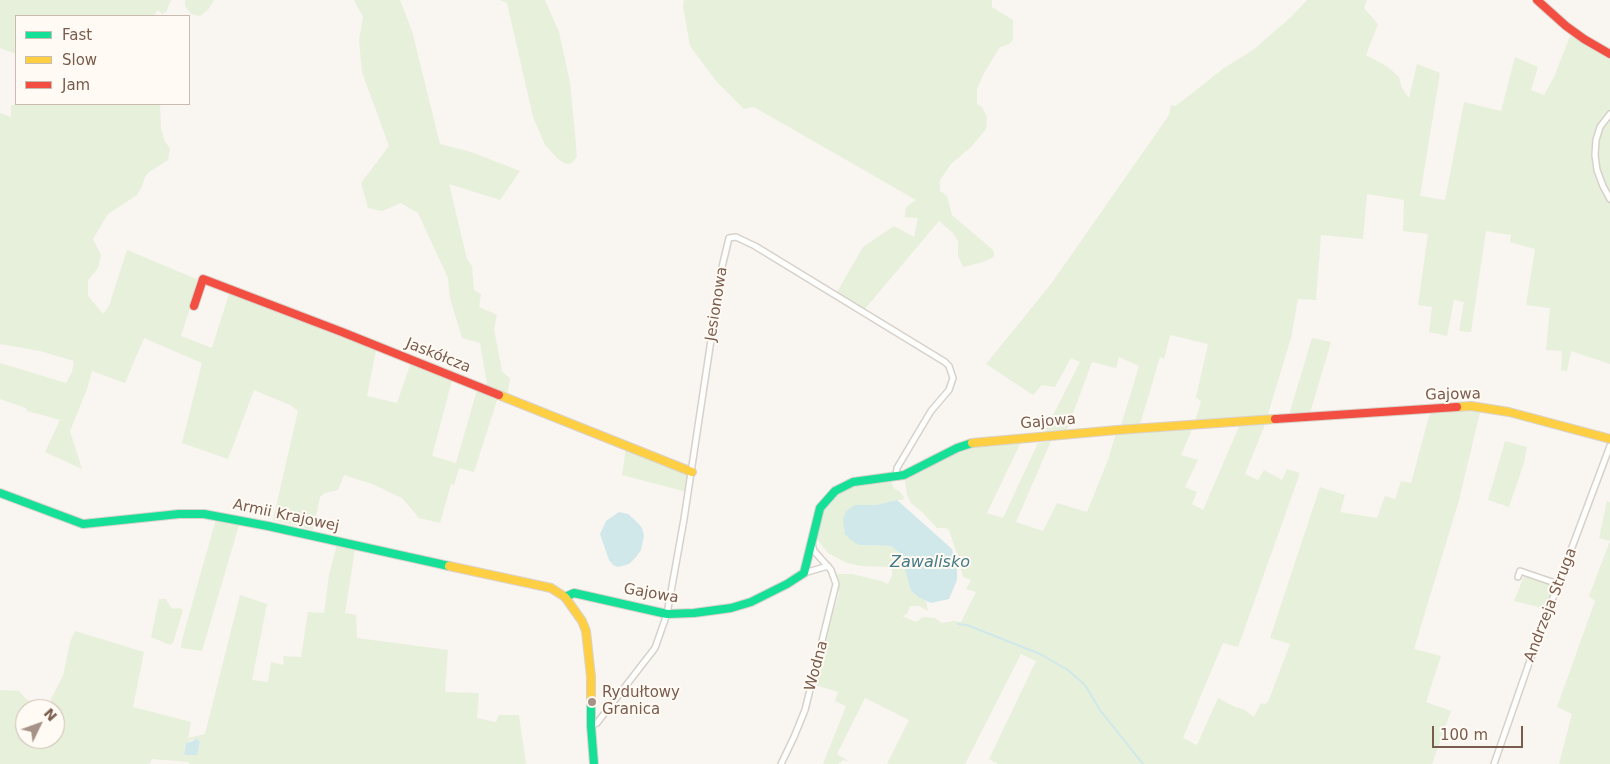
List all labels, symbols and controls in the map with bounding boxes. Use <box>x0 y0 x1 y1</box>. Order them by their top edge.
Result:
legend <box>15 15 190 105</box>
text: Fast <box>62 26 92 44</box>
text: Slow <box>62 51 97 69</box>
text: Jam <box>62 76 90 94</box>
street label: Jesionowa <box>702 266 732 342</box>
street label: Jaskółcza <box>403 335 473 377</box>
street label: Gajowa <box>1425 386 1481 404</box>
street label: Gajowa <box>1020 411 1076 433</box>
street label: Armii Krajowej <box>231 496 341 536</box>
street label: Andrzeja Struga <box>1521 546 1581 664</box>
water label: Zawalisko <box>890 553 970 573</box>
street label: Gajowa <box>622 580 680 608</box>
street label: Wodna <box>802 639 832 693</box>
place label: Rydułtowy Granica <box>602 684 680 719</box>
marker: Rydułtowy Granica <box>586 696 598 708</box>
north arrow <box>15 699 65 749</box>
text: N <box>41 705 60 724</box>
scale bar <box>1435 716 1526 748</box>
text: 100 m <box>1440 726 1488 744</box>

